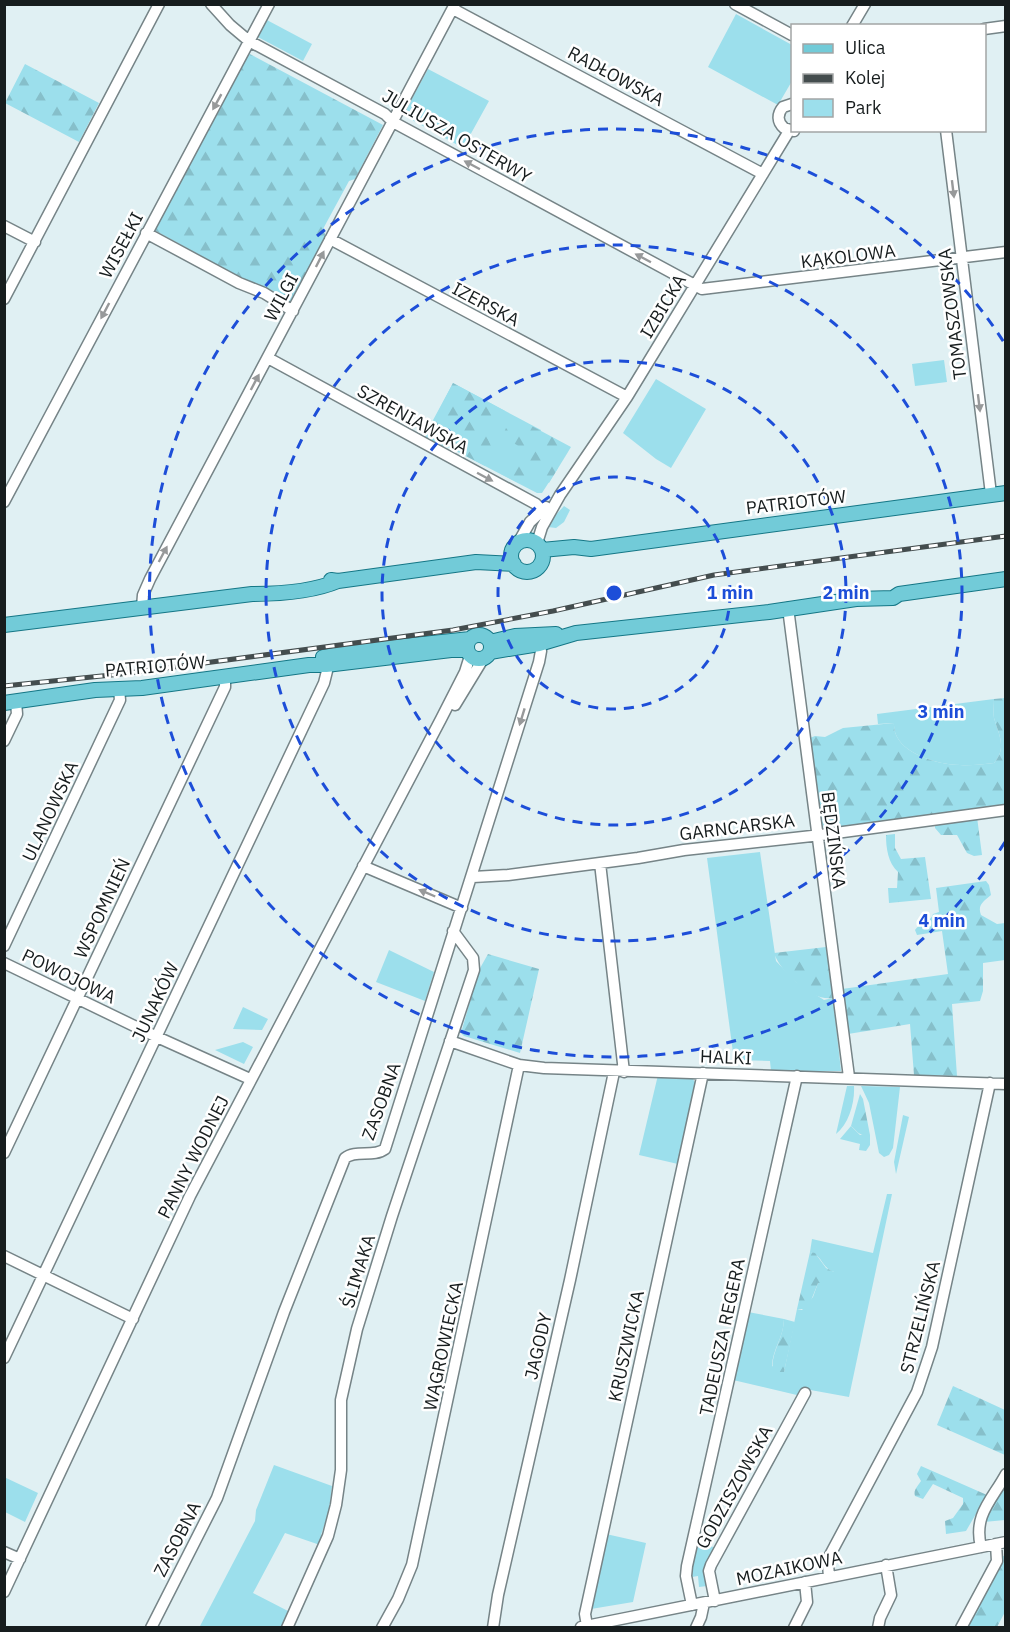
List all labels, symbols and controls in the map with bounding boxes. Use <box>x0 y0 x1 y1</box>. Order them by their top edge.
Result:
legend <box>791 24 986 132</box>
text: Ulica <box>845 36 886 59</box>
street label: RADŁOWSKA <box>564 41 669 111</box>
text: Kolej <box>845 66 885 89</box>
street label: JULIUSZA OSTERWY <box>378 84 536 188</box>
one-way arrow <box>212 94 222 111</box>
text: Park <box>845 96 882 119</box>
one-way arrow <box>463 160 480 170</box>
one-way arrow <box>949 179 958 198</box>
street label: WISEŁKI <box>94 208 148 282</box>
street label: KĄKOLOWA <box>799 239 897 273</box>
street label: TOMASZOWSKA <box>933 247 971 381</box>
one-way arrow <box>315 250 324 267</box>
one-way arrow <box>634 253 651 263</box>
street label: WILGI <box>259 269 303 325</box>
street label: IZBICKA <box>635 269 691 342</box>
street label: IZERSKA <box>448 277 524 332</box>
one-way arrow <box>100 303 110 320</box>
one-way arrow <box>250 373 260 390</box>
street label: SZRENIAWSKA <box>353 379 473 459</box>
one-way arrow <box>975 393 984 412</box>
one-way arrow <box>477 472 494 482</box>
street label: PATRIOTÓW <box>745 484 847 520</box>
one-way arrow <box>158 545 168 562</box>
text: 1 min <box>706 581 754 604</box>
text: 2 min <box>822 581 870 604</box>
centre of rings <box>604 583 624 603</box>
street label: PATRIOTÓW <box>104 650 206 682</box>
text: 3 min <box>917 700 965 723</box>
one-way arrow <box>517 708 526 726</box>
street label: ULANOWSKA <box>17 757 83 865</box>
street label: BĘDZIŃSKA <box>817 790 851 890</box>
street label: GARNCARSKA <box>678 808 796 845</box>
street label: WSPOMNIEŃ <box>69 854 135 962</box>
one-way arrow <box>417 888 435 898</box>
text: 4 min <box>918 909 966 932</box>
street label: POWOJOWA <box>18 943 120 1009</box>
street label: JUNAKÓW <box>127 958 183 1046</box>
street label: HALKI <box>700 1045 752 1069</box>
street label: ZASOBNA <box>356 1058 406 1143</box>
street label: PANNY WODNEJ <box>152 1092 234 1222</box>
street label: ŚLIMAKA <box>336 1231 380 1311</box>
street label: TADEUSZA REGERA <box>694 1256 750 1418</box>
street label: STRZELIŃSKA <box>895 1258 945 1376</box>
street label: WĄGROWIECKA <box>418 1279 468 1413</box>
street label: KRUSZWICKA <box>603 1288 649 1404</box>
street label: JAGODY <box>519 1310 557 1382</box>
street label: GODZISZOWSKA <box>691 1421 778 1553</box>
street label: ZASOBNA <box>148 1497 206 1580</box>
street label: MOZAIKOWA <box>734 1545 844 1590</box>

